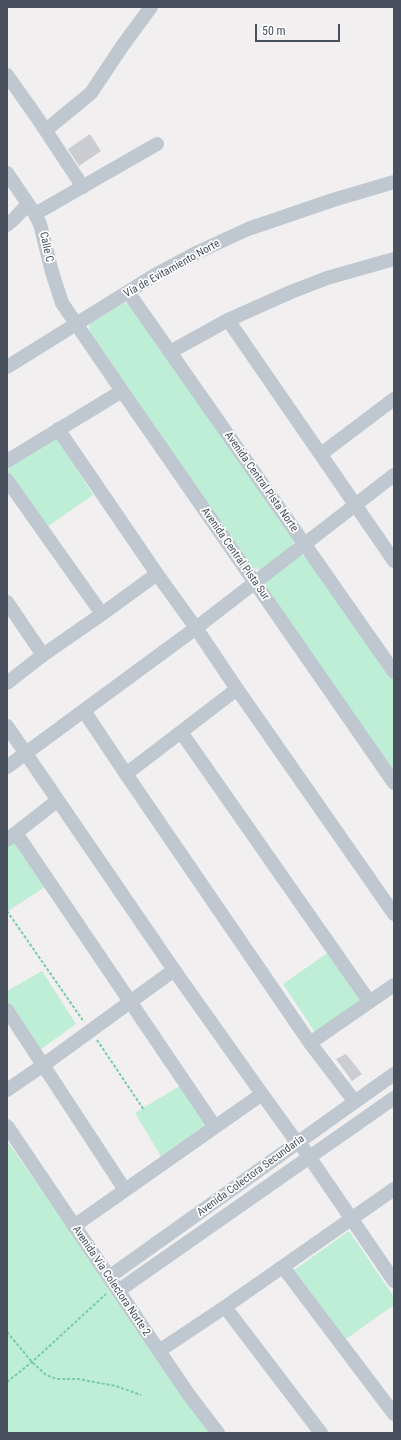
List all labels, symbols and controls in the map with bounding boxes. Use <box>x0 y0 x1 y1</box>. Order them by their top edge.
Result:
scale bar <box>257 16 342 42</box>
text: 50 m <box>262 24 286 38</box>
street label: Calle C <box>36 231 56 263</box>
street label: Vía de Evitamiento Norte <box>122 237 222 301</box>
street label: Avenida Central Pista Norte <box>221 429 301 535</box>
street label: Avenida Central Pista Sur <box>198 505 272 603</box>
street label: Avenida Colectora Secundaria <box>195 1133 307 1219</box>
street label: Avenida Vía Colectora Norte 2 <box>69 1223 153 1339</box>

